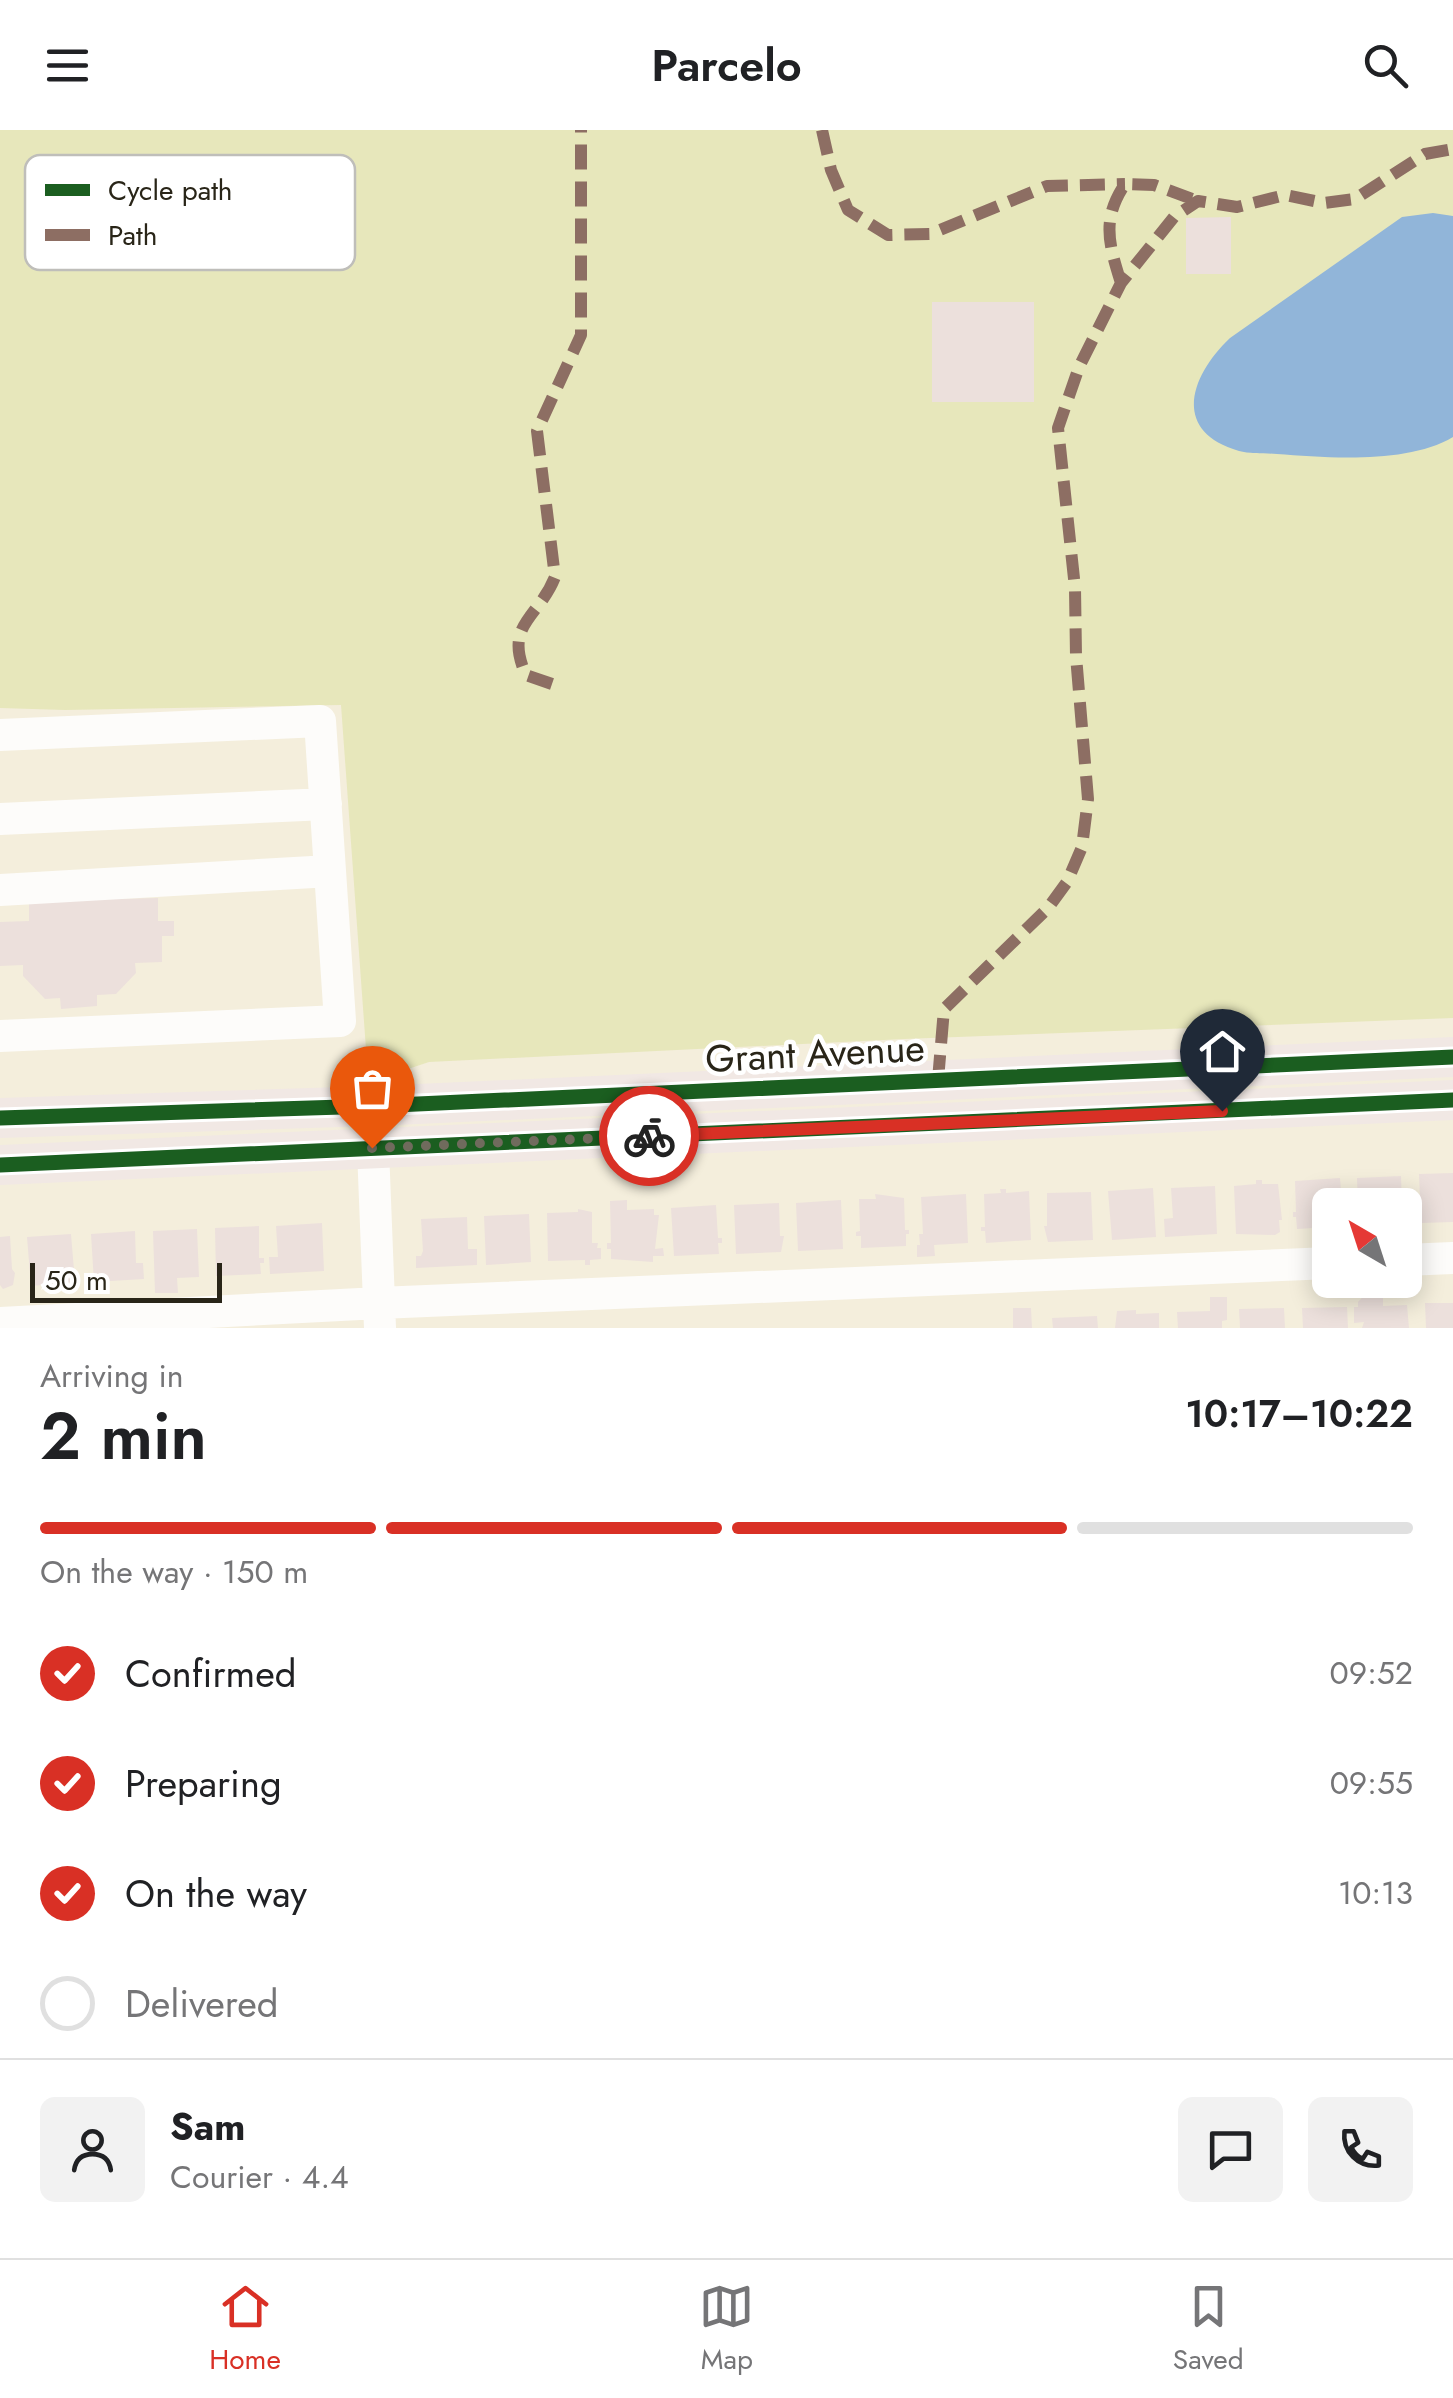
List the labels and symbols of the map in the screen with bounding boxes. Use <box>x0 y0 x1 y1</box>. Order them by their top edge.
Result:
legend <box>25 155 355 270</box>
text: Cycle path <box>108 170 233 211</box>
text: Path <box>108 215 157 256</box>
pin <box>1180 1009 1265 1112</box>
street label: Grant Avenue <box>704 1020 926 1086</box>
pin <box>330 1046 415 1149</box>
courier <box>599 1086 699 1186</box>
north arrow <box>1312 1188 1422 1298</box>
scale bar <box>30 1258 222 1302</box>

